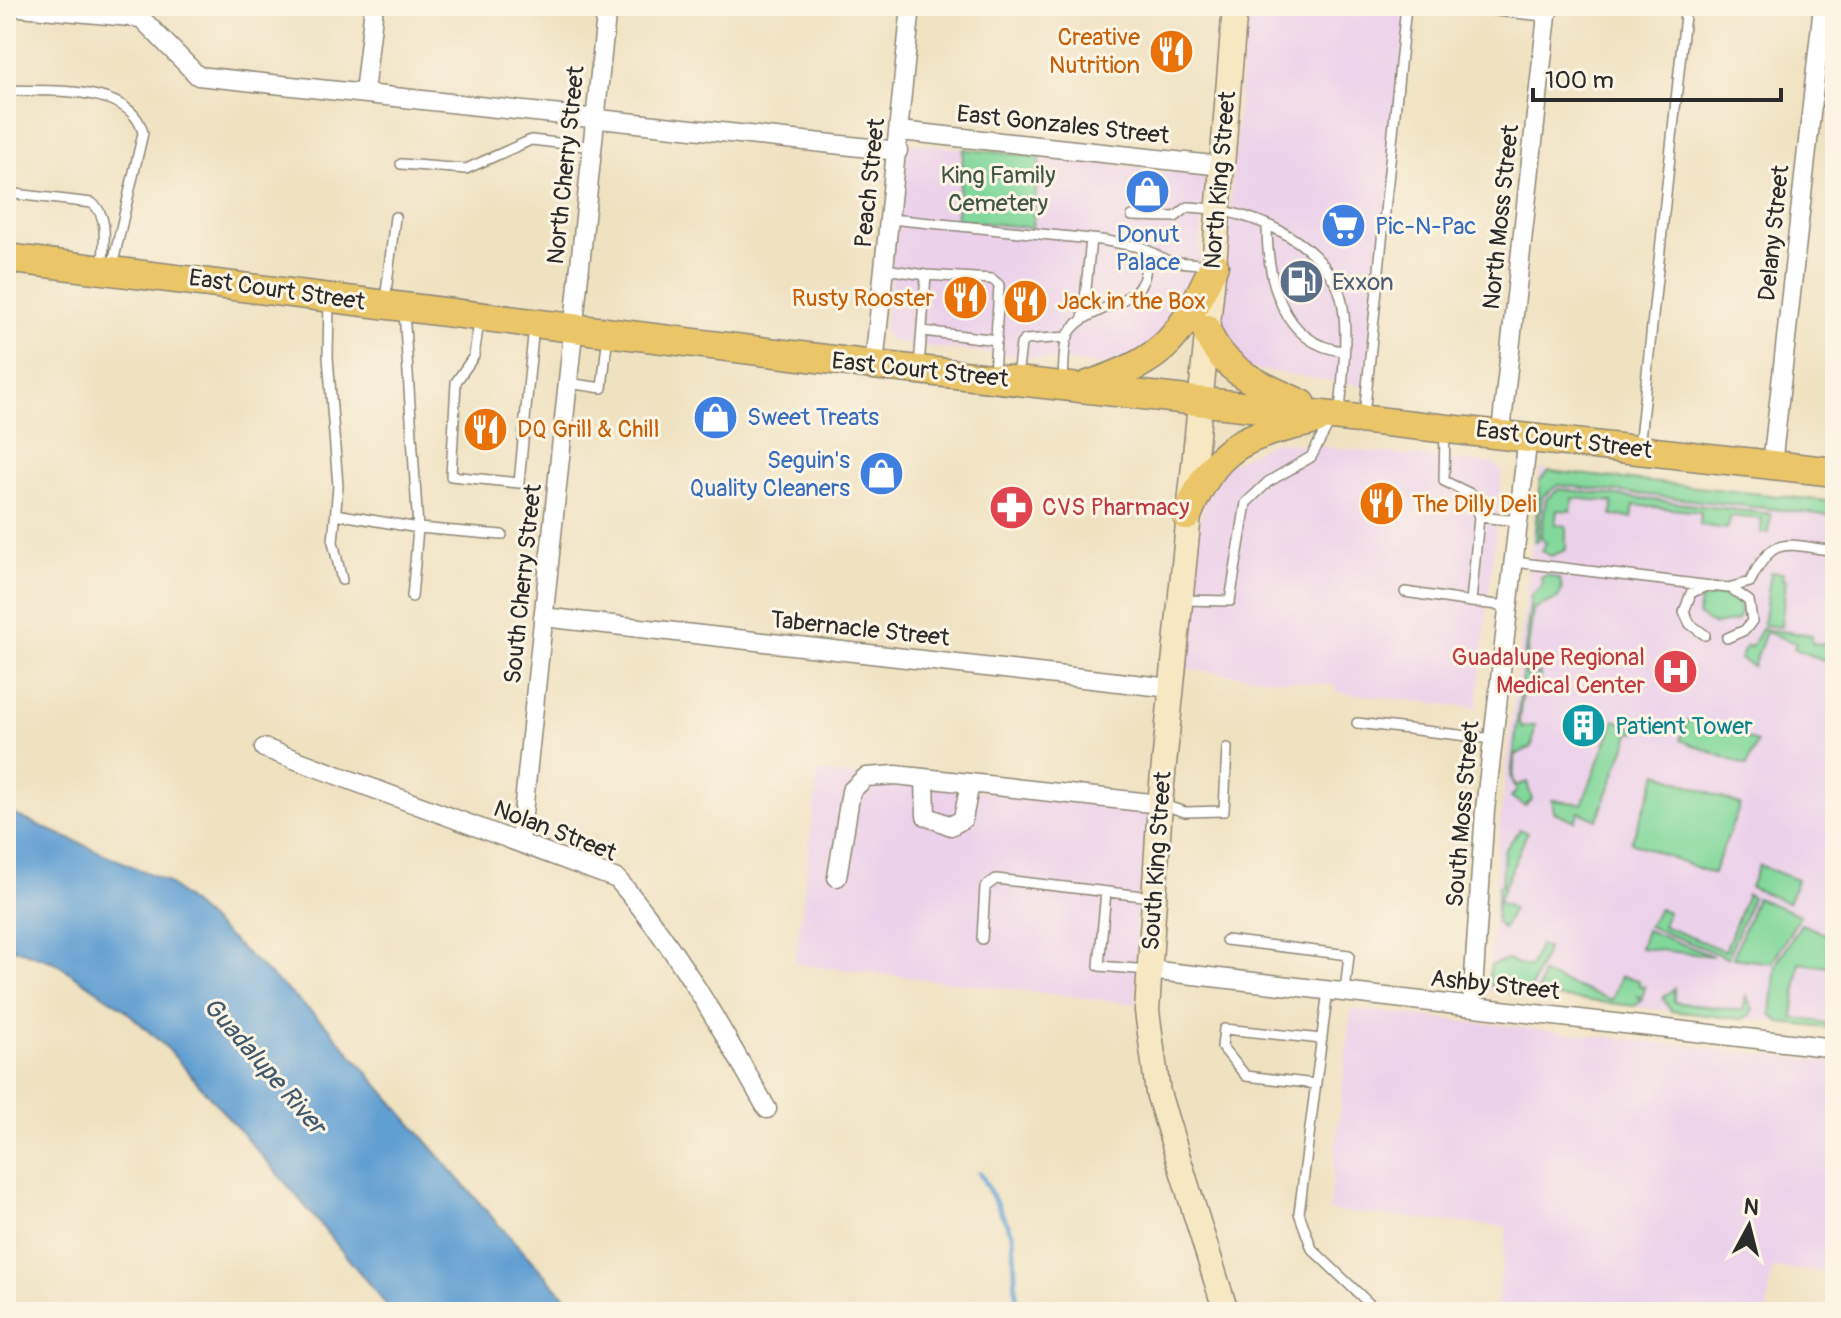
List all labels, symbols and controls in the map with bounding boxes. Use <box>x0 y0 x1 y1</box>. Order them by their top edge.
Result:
place label: Creative Nutrition <box>1049 23 1140 80</box>
restaurant icon: Creative Nutrition <box>1147 27 1195 75</box>
scale bar <box>1533 52 1781 102</box>
street label: North Cherry Street <box>541 64 591 266</box>
text: 100 m <box>1545 66 1614 95</box>
street label: North King Street <box>1198 90 1242 270</box>
street label: East Gonzales Street <box>955 99 1171 151</box>
street label: Peach Street <box>849 117 891 249</box>
street label: North Moss Street <box>1477 123 1525 311</box>
park label: King Family Cemetery <box>940 161 1056 218</box>
street label: Delany Street <box>1752 163 1796 302</box>
shop icon: Donut Palace <box>1124 168 1172 216</box>
supermarket icon: Pic-N-Pac <box>1320 202 1368 250</box>
place label: Pic-N-Pac <box>1375 212 1477 241</box>
place label: Donut Palace <box>1116 220 1180 277</box>
fuel station icon: Exxon <box>1277 258 1325 306</box>
street label: East Court Street <box>187 263 367 317</box>
place label: Exxon <box>1332 268 1394 297</box>
restaurant icon: Rusty Rooster <box>941 274 989 322</box>
restaurant icon: Jack in the Box <box>1002 277 1050 325</box>
place label: Rusty Rooster <box>792 284 934 313</box>
place label: Jack in the Box <box>1057 287 1206 316</box>
street label: East Court Street <box>830 346 1010 394</box>
shop icon: Sweet Treats <box>692 393 740 441</box>
place label: Sweet Treats <box>747 403 879 432</box>
restaurant icon: DQ Grill & Chill <box>462 405 510 453</box>
place label: DQ Grill & Chill <box>517 415 660 444</box>
street label: East Court Street <box>1474 415 1654 465</box>
place label: Seguin's Quality Cleaners <box>689 446 850 503</box>
shop icon: Seguin's Quality Cleaners <box>857 450 905 498</box>
restaurant icon: The Dilly Deli <box>1357 480 1405 528</box>
street label: South Cherry Street <box>498 482 548 685</box>
pharmacy icon: CVS Pharmacy <box>987 483 1035 531</box>
place label: The Dilly Deli <box>1412 490 1537 519</box>
place label: CVS Pharmacy <box>1042 493 1190 522</box>
street label: Tabernacle Street <box>769 605 951 653</box>
place label: Guadalupe Regional Medical Center <box>1452 643 1645 700</box>
hospital icon: Guadalupe Regional Medical Center <box>1652 647 1700 695</box>
building icon: Patient Tower <box>1560 702 1608 750</box>
place label: Patient Tower <box>1615 712 1753 741</box>
street label: South Moss Street <box>1440 719 1486 908</box>
street label: South King Street <box>1136 770 1178 952</box>
street label: Nolan Street <box>490 794 621 868</box>
street label: Ashby Street <box>1429 964 1561 1006</box>
water label: Guadalupe River <box>196 991 335 1144</box>
north arrow <box>1709 1186 1789 1266</box>
text: N <box>1742 1192 1761 1222</box>

